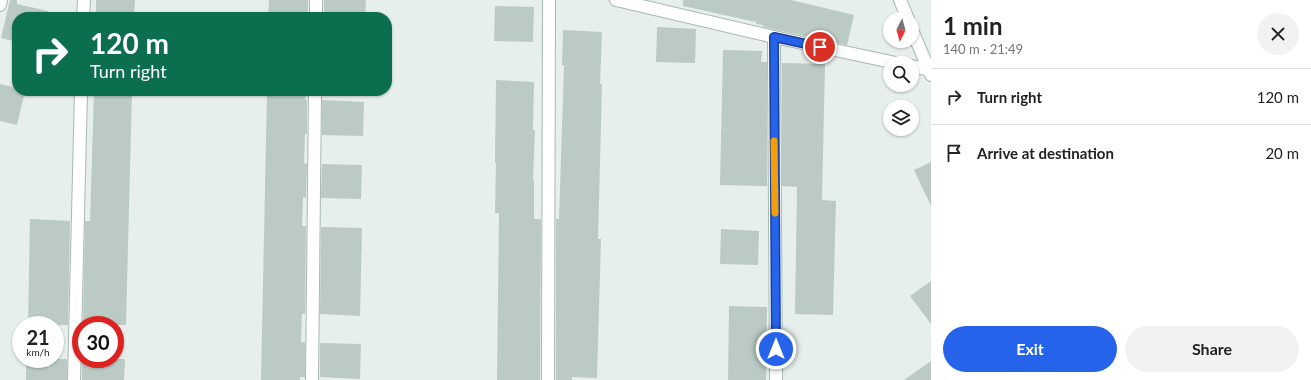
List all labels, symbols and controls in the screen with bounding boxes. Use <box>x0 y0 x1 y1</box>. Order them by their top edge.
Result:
text: 1 min <box>943 11 1003 40</box>
north arrow <box>883 12 919 48</box>
map controls <box>883 12 919 136</box>
button: close <box>1257 13 1299 55</box>
text: 120 m <box>90 26 169 60</box>
icon: right <box>24 28 76 80</box>
pin <box>803 30 837 64</box>
icon: arrive <box>809 36 831 58</box>
text: 140 m · 21:49 <box>943 41 1023 57</box>
button: search <box>883 56 919 92</box>
text: Turn right <box>90 60 167 82</box>
icon: right <box>943 86 965 108</box>
text: Turn right <box>977 88 1042 106</box>
text: 120 m <box>1257 88 1299 106</box>
button: layers <box>883 100 919 136</box>
icon: arrive <box>943 142 965 164</box>
text: Arrive at destination <box>977 144 1114 162</box>
text: 20 m <box>1265 144 1299 162</box>
speed limit sign: 30 <box>72 316 124 368</box>
text: 21 <box>26 325 50 349</box>
button: Exit <box>943 326 1117 372</box>
button: Share <box>1125 326 1299 372</box>
position arrow <box>755 328 797 370</box>
text: km/h <box>26 346 50 358</box>

